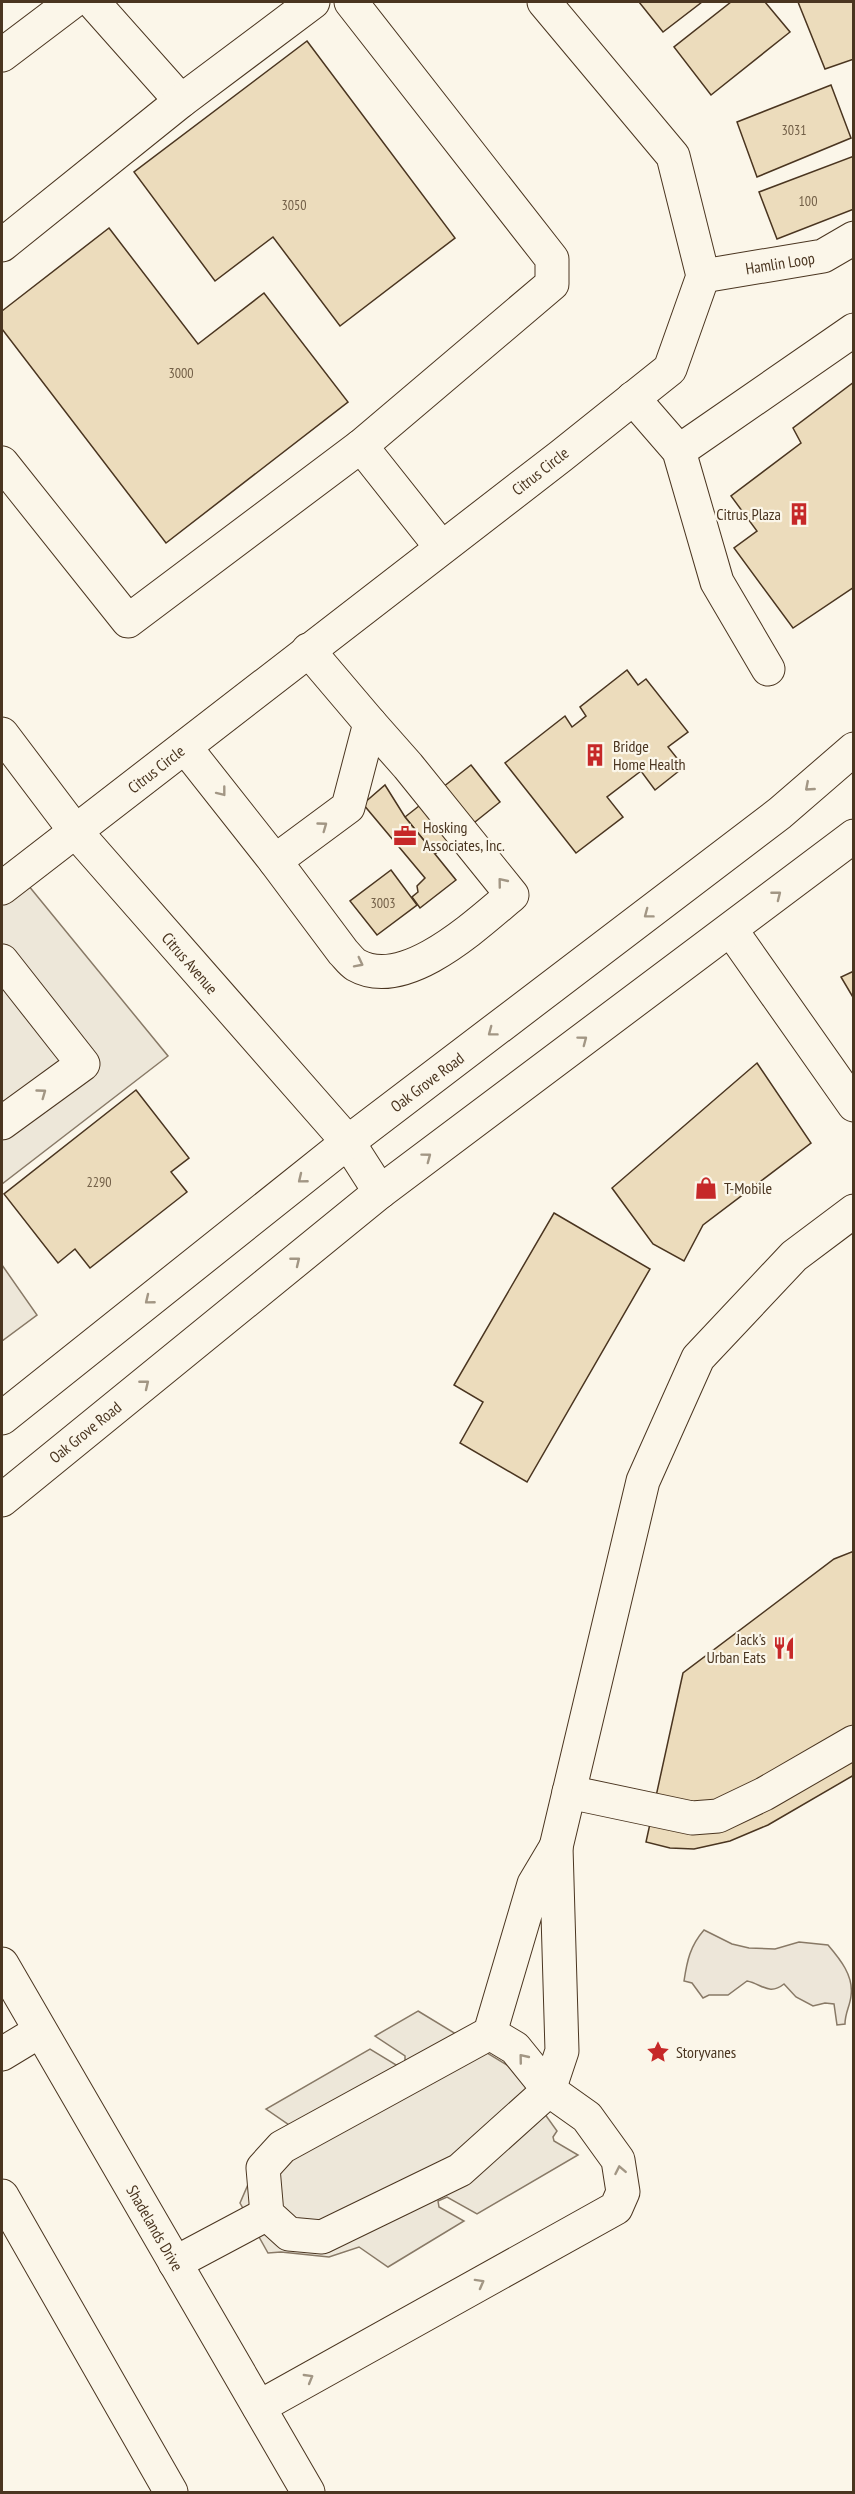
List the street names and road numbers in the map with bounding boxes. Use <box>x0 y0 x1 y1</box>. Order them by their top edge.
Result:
street label: Hamlin Loop <box>744 248 816 278</box>
street label: Citrus Circle <box>508 443 572 499</box>
street label: Citrus Circle <box>124 741 188 797</box>
street label: Citrus Avenue <box>158 928 222 998</box>
street label: Oak Grove Road <box>386 1048 468 1116</box>
street label: Oak Grove Road <box>45 1397 125 1467</box>
street label: Shadelands Drive <box>122 2182 188 2274</box>

